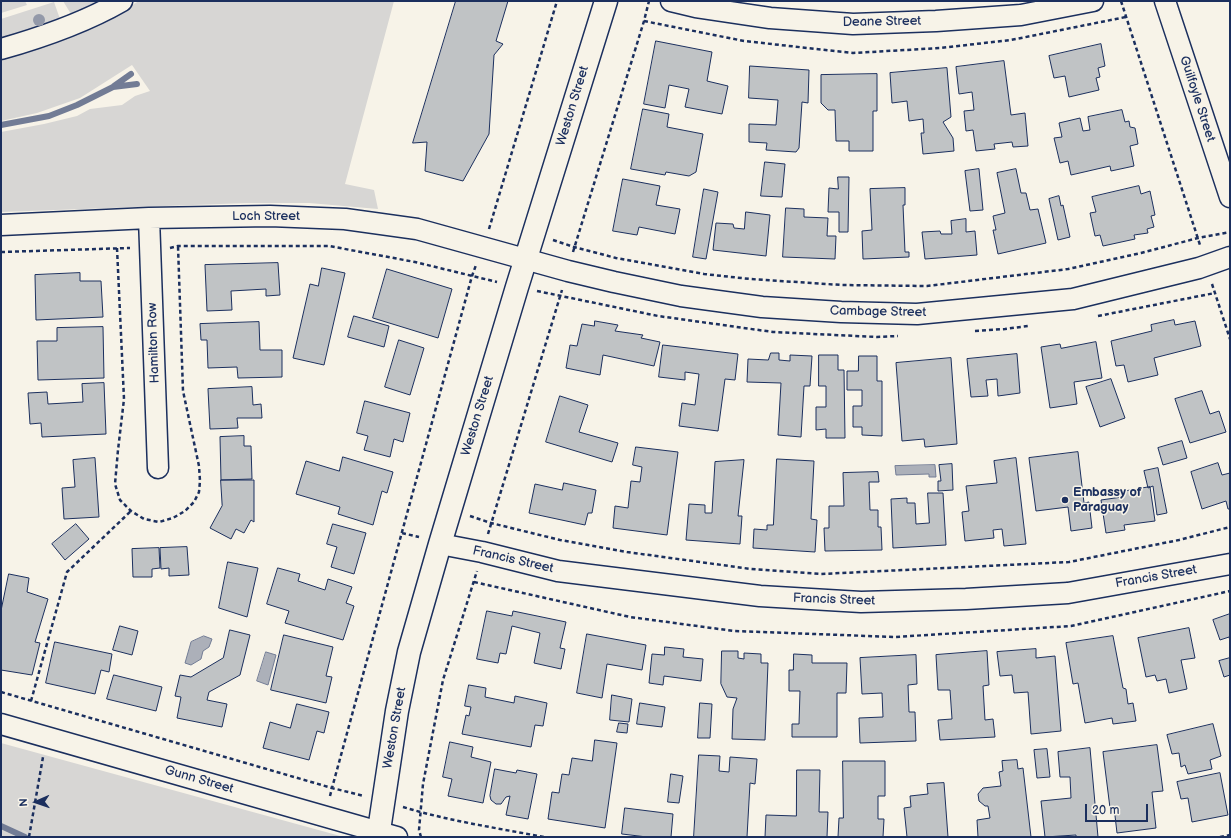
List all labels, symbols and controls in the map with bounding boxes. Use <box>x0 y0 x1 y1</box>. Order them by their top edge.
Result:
street label: Deane Street <box>843 14 921 30</box>
street label: Guilfoyle Street <box>1176 54 1218 144</box>
street label: Weston Street <box>553 64 593 148</box>
street label: Loch Street <box>232 209 300 225</box>
street label: Hamilton Row <box>145 302 163 384</box>
street label: Cambage Street <box>830 303 926 321</box>
street label: Weston Street <box>458 374 498 458</box>
place label: Embassy of Paraguay <box>1073 485 1142 516</box>
marker: Embassy of Paraguay <box>1060 495 1070 505</box>
street label: Francis Street <box>471 543 555 577</box>
street label: Francis Street <box>1114 562 1198 592</box>
street label: Francis Street <box>793 591 875 609</box>
street label: Weston Street <box>380 686 410 770</box>
street label: Gunn Street <box>163 763 235 797</box>
north arrow <box>16 782 56 822</box>
scale bar <box>1087 796 1150 822</box>
text: N <box>17 798 30 807</box>
text: 20 m <box>1092 803 1119 818</box>

